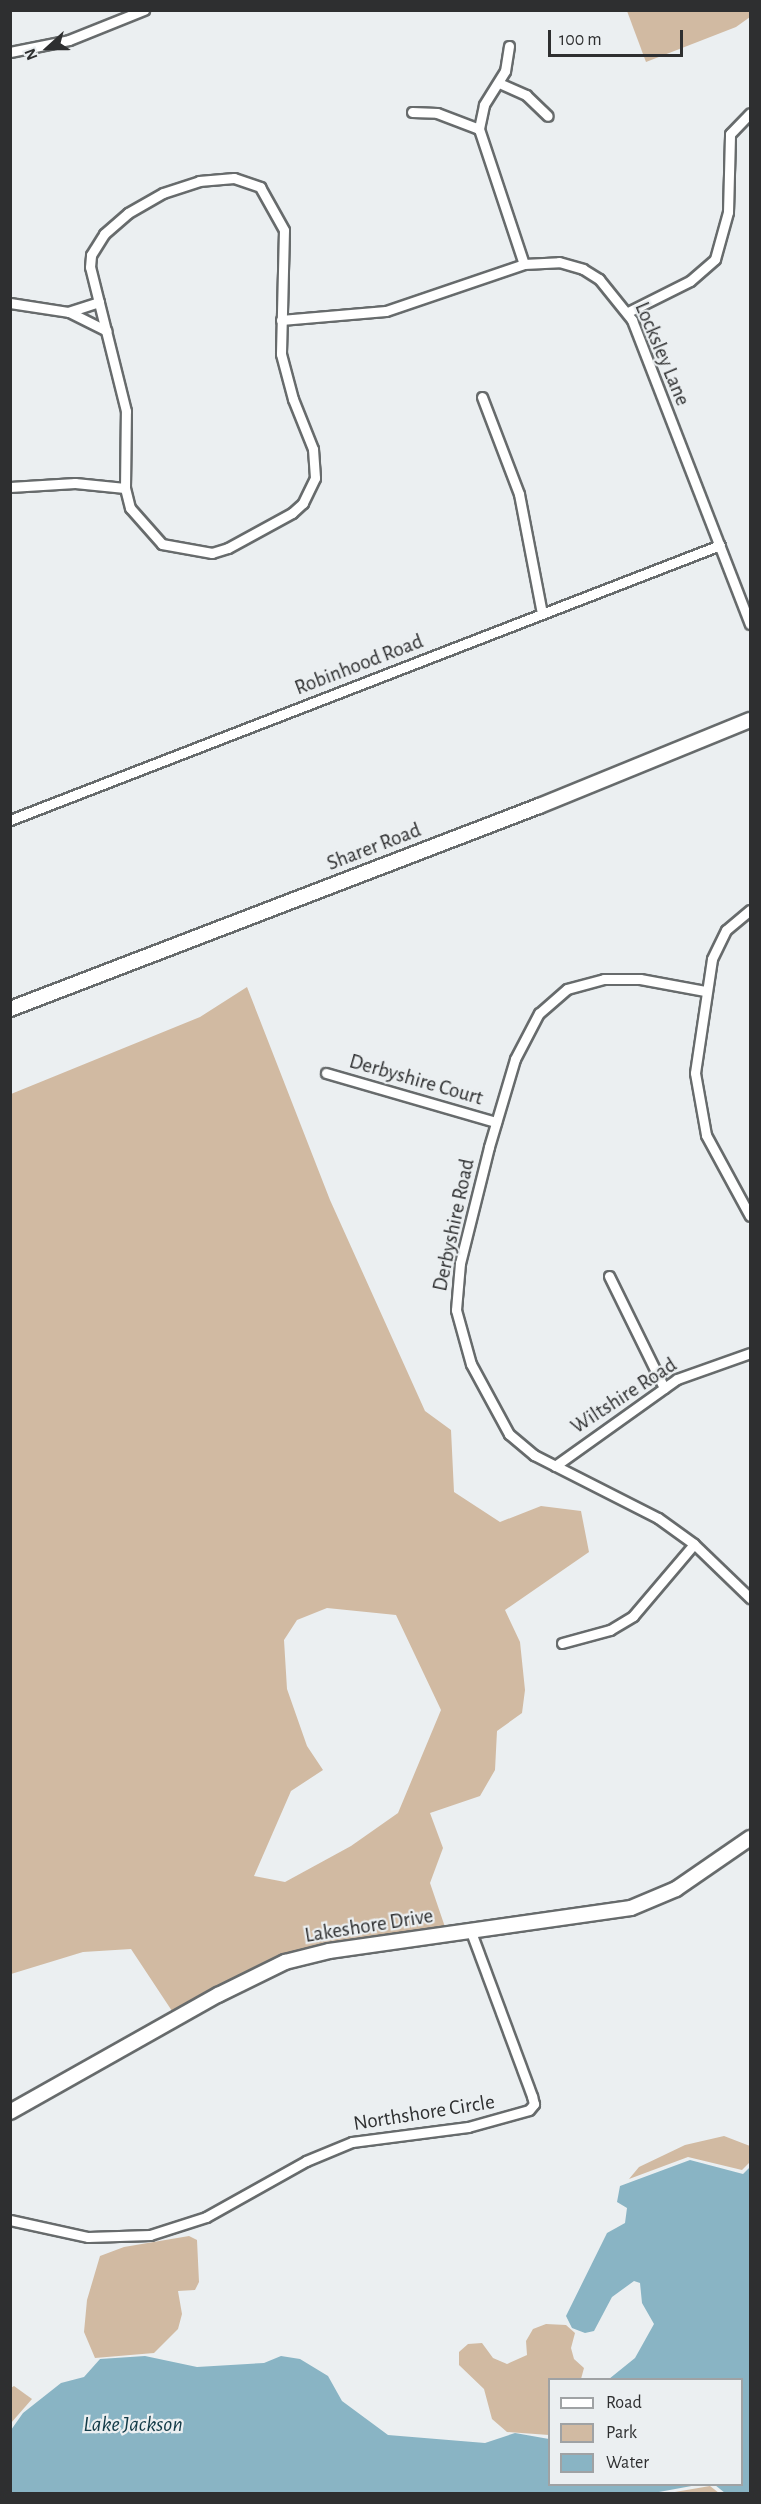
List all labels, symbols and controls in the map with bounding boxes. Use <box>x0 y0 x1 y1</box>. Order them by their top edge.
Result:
north arrow <box>18 18 78 78</box>
scale bar <box>551 18 686 56</box>
text: 100 m <box>559 31 602 49</box>
text: N <box>22 46 41 63</box>
street label: Locksley Lane <box>629 298 695 410</box>
street label: Robinhood Road <box>291 629 427 701</box>
street label: Sharer Road <box>323 818 425 876</box>
street label: Derbyshire Court <box>346 1049 486 1111</box>
street label: Derbyshire Road <box>428 1156 480 1294</box>
street label: Wiltshire Road <box>566 1352 682 1440</box>
street label: Lakeshore Drive <box>303 1903 435 1949</box>
street label: Northshore Circle <box>351 2089 497 2137</box>
legend <box>548 2378 743 2486</box>
text: Road <box>606 2394 642 2412</box>
water label: Lake Jackson <box>83 2412 183 2438</box>
text: Park <box>606 2424 637 2442</box>
text: Water <box>606 2454 649 2472</box>

